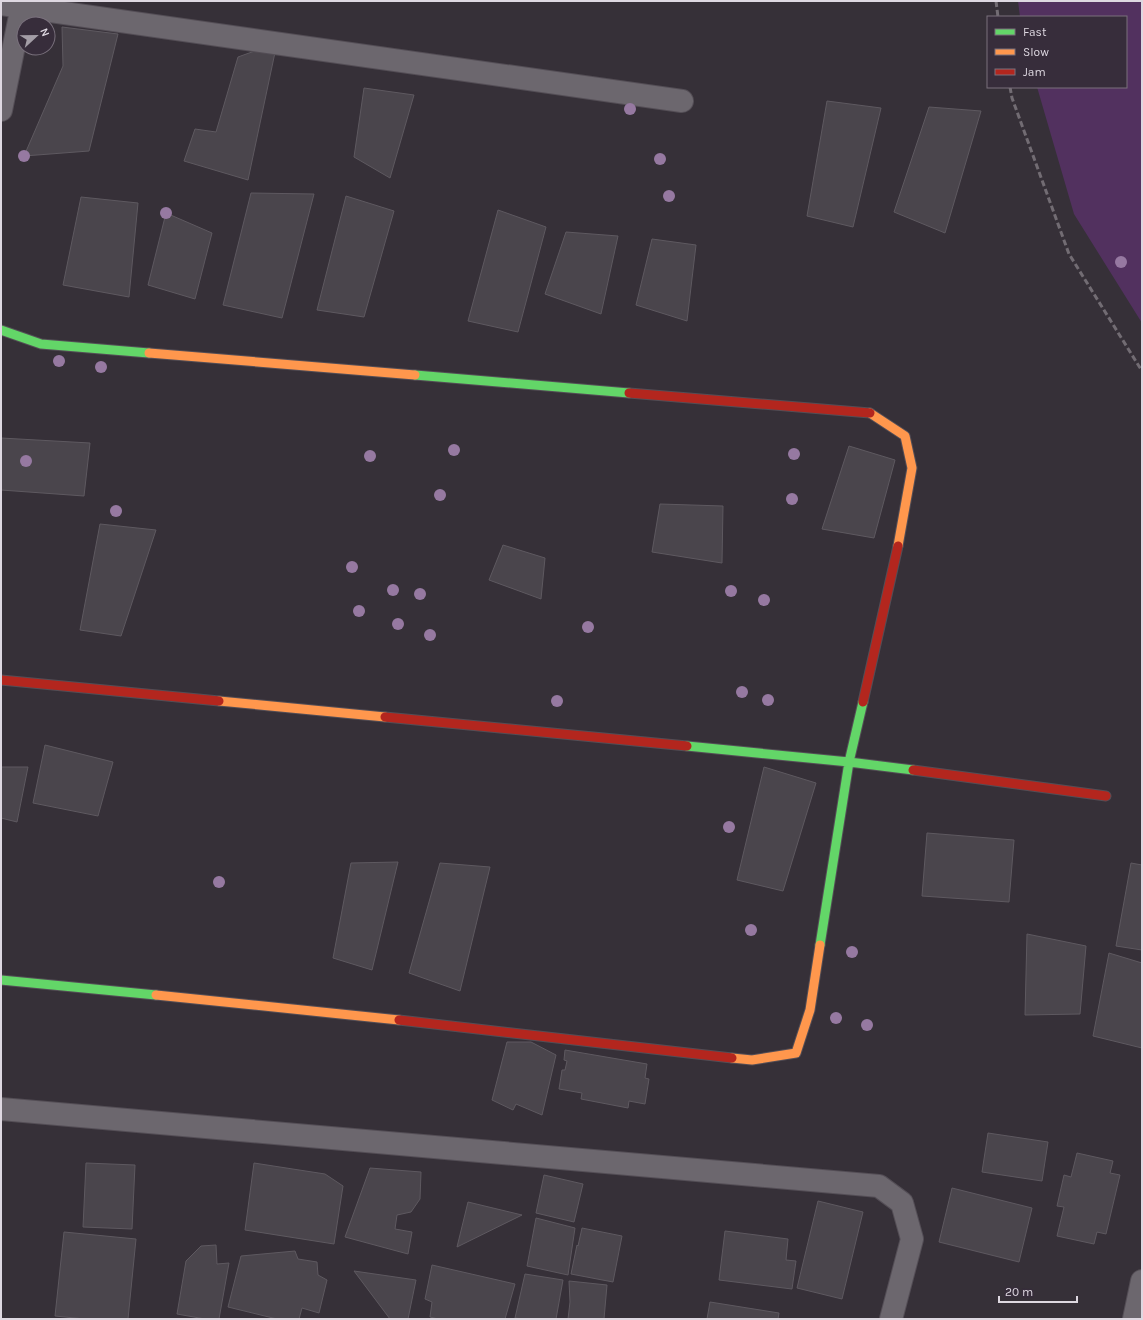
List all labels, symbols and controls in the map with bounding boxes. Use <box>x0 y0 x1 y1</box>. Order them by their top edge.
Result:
north arrow <box>16 16 56 56</box>
legend <box>987 16 1127 88</box>
text: Fast <box>1023 25 1047 39</box>
text: N <box>37 26 52 39</box>
text: Slow <box>1023 45 1049 59</box>
text: Jam <box>1023 65 1046 79</box>
scale bar <box>999 1278 1077 1304</box>
text: 20 m <box>1005 1285 1033 1299</box>

